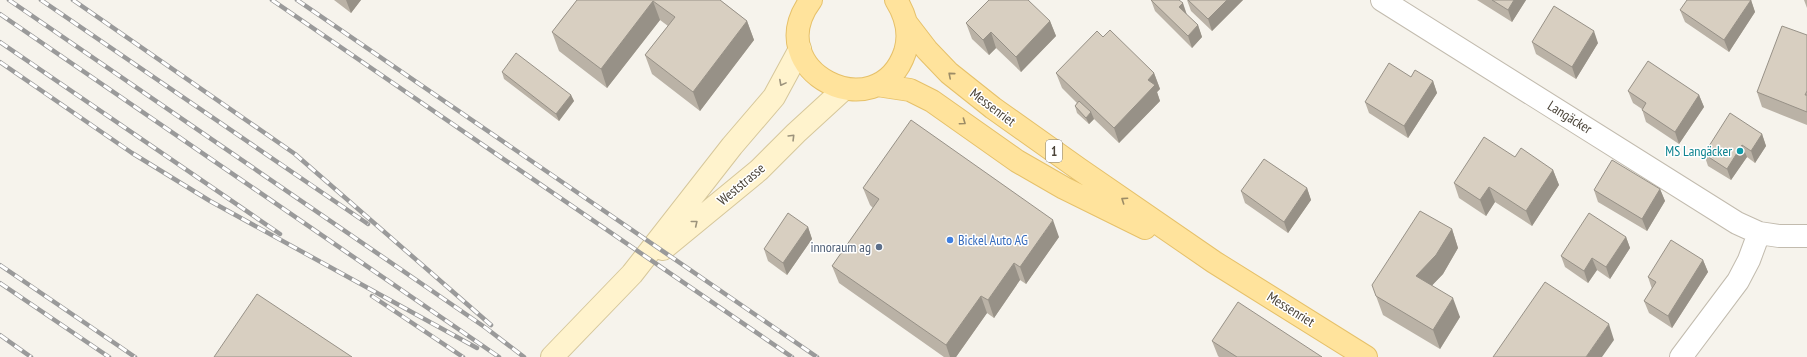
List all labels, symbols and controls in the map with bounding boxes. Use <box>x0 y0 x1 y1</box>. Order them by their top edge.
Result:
one-way arrow <box>948 72 956 79</box>
one-way arrow <box>779 79 786 87</box>
street label: Messenriet <box>967 84 1020 130</box>
street label: Langäcker <box>1544 96 1596 138</box>
one-way arrow <box>958 117 965 124</box>
one-way arrow <box>787 134 795 142</box>
road number: 1 <box>1046 140 1062 162</box>
place label: MS Langäcker <box>1665 142 1732 160</box>
marker: MS Langäcker <box>1735 146 1745 156</box>
street label: Weststrasse <box>714 159 769 209</box>
one-way arrow <box>1122 198 1129 205</box>
one-way arrow <box>691 220 698 227</box>
place label: Bickel Auto AG <box>958 231 1028 249</box>
marker: Bickel Auto AG <box>945 235 955 245</box>
place label: innoraum ag <box>810 238 871 256</box>
marker: innoraum ag <box>874 242 884 252</box>
street label: Messenriet <box>1264 287 1318 331</box>

